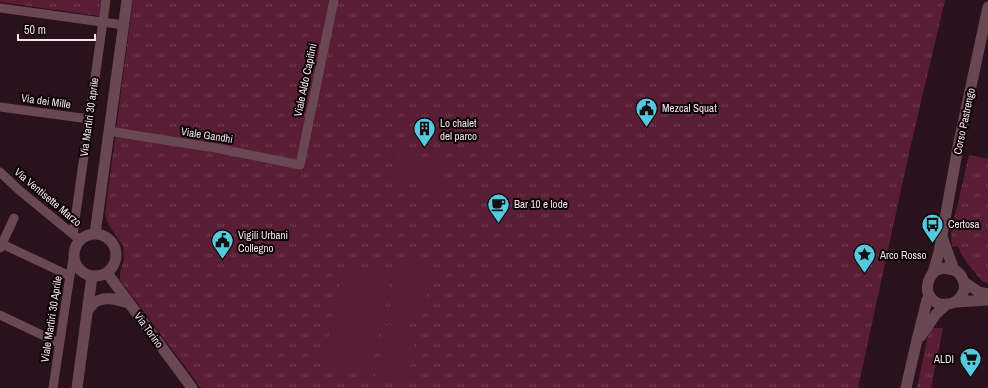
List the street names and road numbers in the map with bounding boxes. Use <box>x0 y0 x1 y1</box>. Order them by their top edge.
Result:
street label: Viale Aldo Capitini <box>290 42 320 118</box>
street label: Via Martiri 30 aprile <box>77 77 101 157</box>
street label: Corso Pastrengo <box>950 86 978 156</box>
street label: Via dei Mille <box>20 91 72 111</box>
street label: Viale Gandhi <box>180 124 234 146</box>
street label: Via Ventisette Marzo <box>11 165 85 229</box>
street label: Viale Martiri 30 Aprile <box>37 275 65 363</box>
street label: Via Torino <box>131 309 167 351</box>

